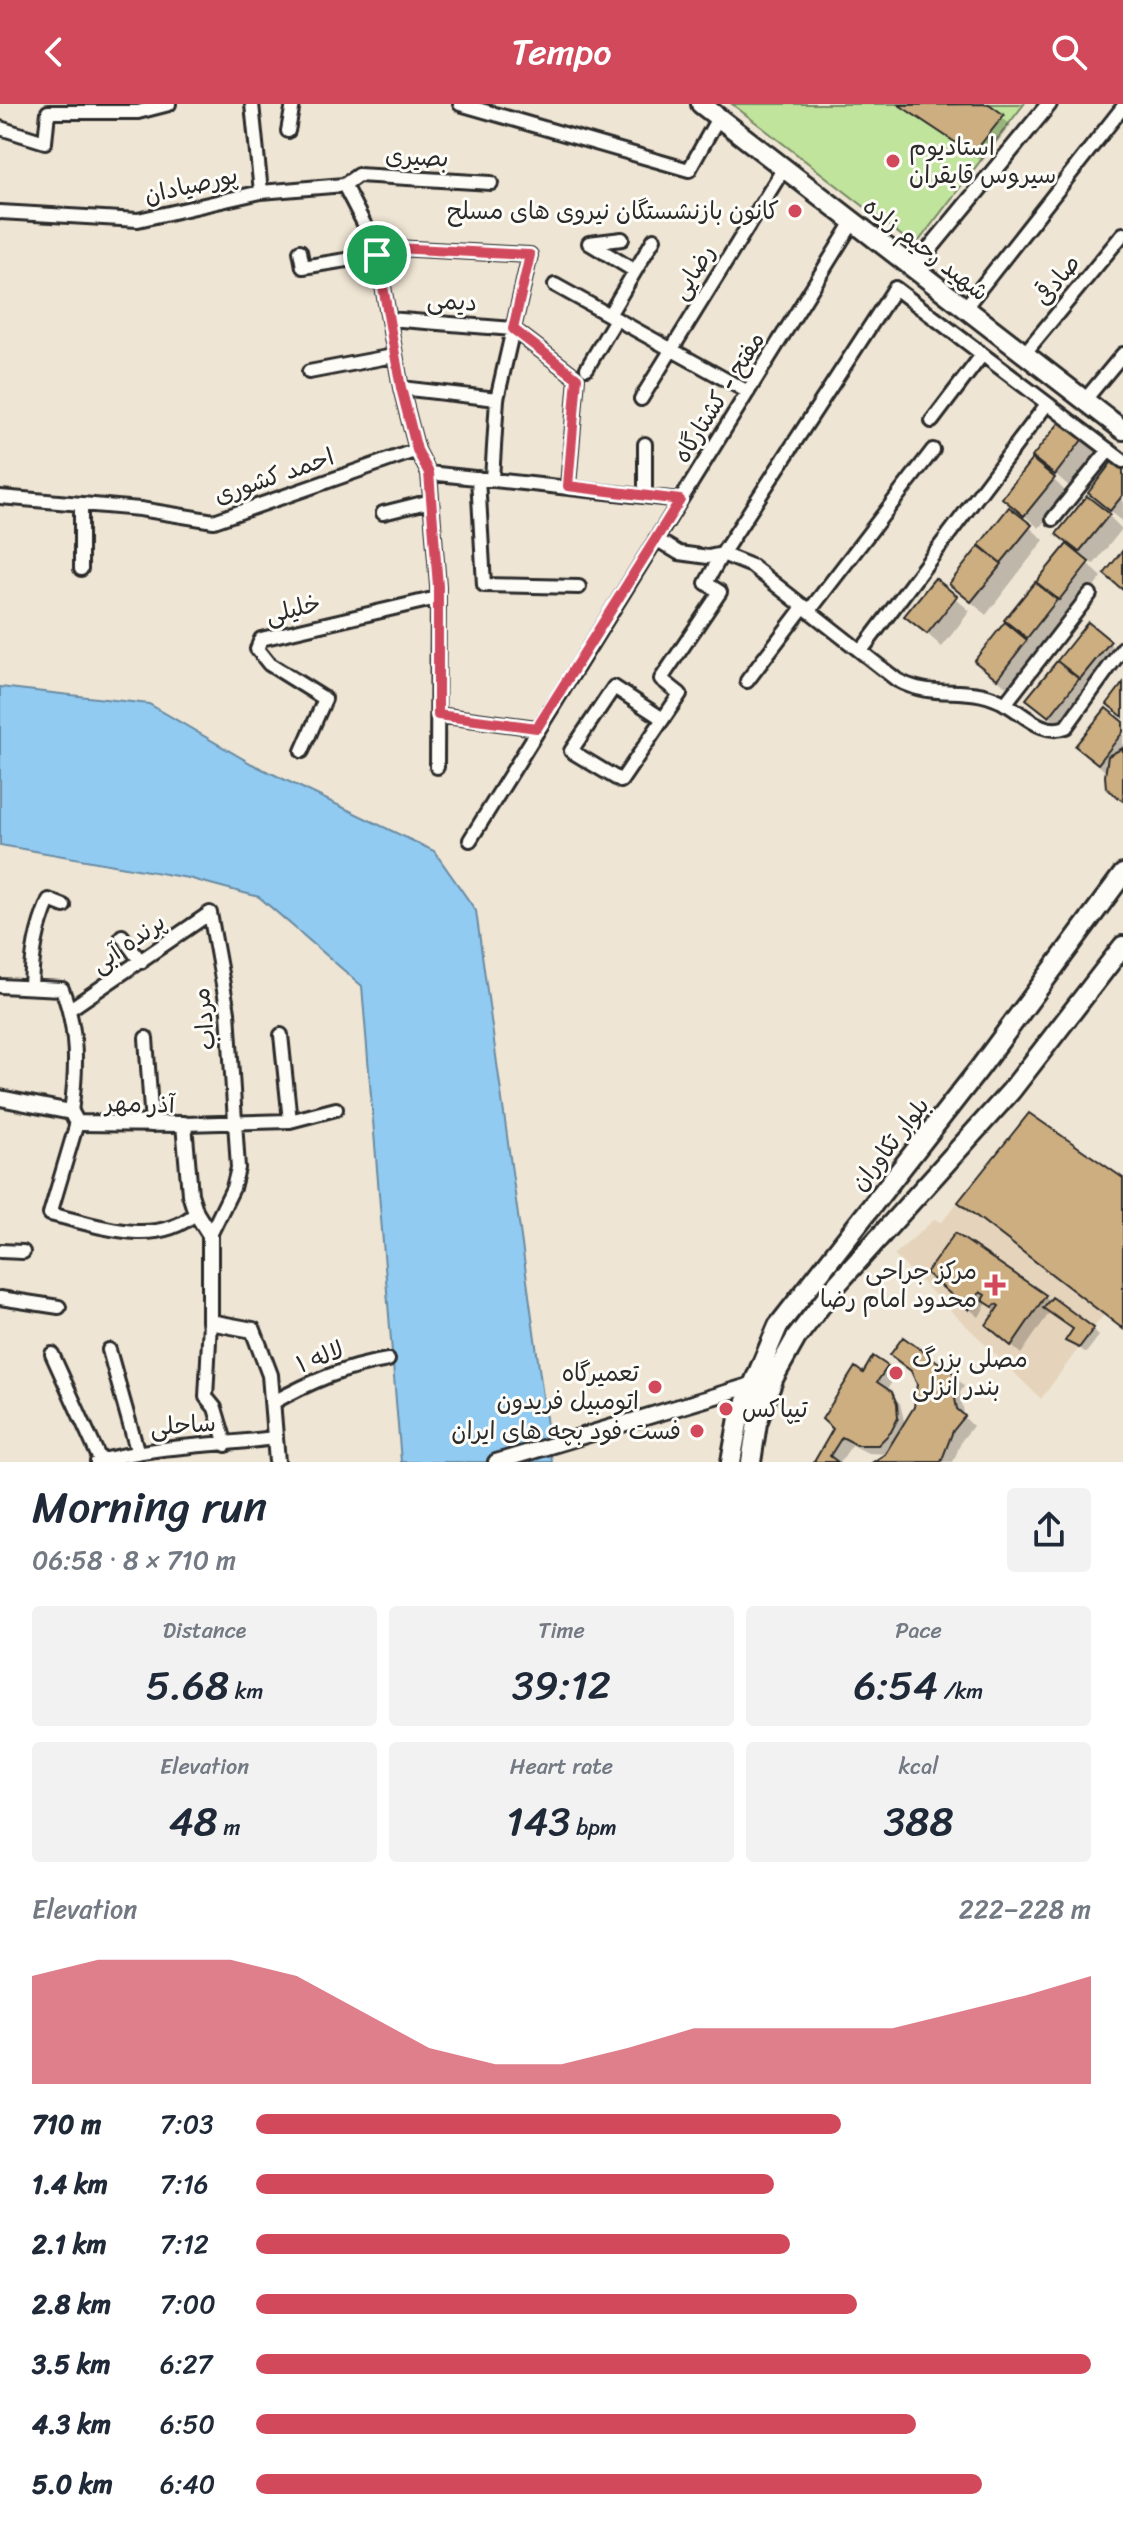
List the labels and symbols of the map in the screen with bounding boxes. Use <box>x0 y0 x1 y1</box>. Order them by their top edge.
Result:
place label: استادیوم سیروس قایقران <box>909 126 1056 196</box>
street label: بصیری <box>384 134 450 180</box>
marker: استادیوم سیروس قایقران <box>884 152 902 170</box>
street label: پورصیادان <box>140 154 242 216</box>
street label: شهید رحیم زاده <box>853 186 999 312</box>
place label: کانون بازنشستگان نیروی های مسلح <box>447 190 779 232</box>
marker: کانون بازنشستگان نیروی های مسلح <box>786 202 804 220</box>
pin <box>343 221 411 289</box>
street label: رضایی <box>659 236 727 308</box>
street label: صادقی <box>1023 245 1091 315</box>
street label: دیمی <box>425 278 479 324</box>
street label: مفتح - کشتارگاه <box>662 323 776 471</box>
street label: احمد کشوری <box>208 436 340 516</box>
street label: خلیلی <box>261 582 325 636</box>
street label: پرنده آبی <box>82 902 174 984</box>
street label: مرداب <box>180 986 228 1052</box>
street label: آذر مهر <box>103 1082 176 1126</box>
street label: بلوار تکاوران <box>839 1087 941 1201</box>
place label: مرکز جراحی محدود امام رضا <box>820 1250 977 1320</box>
marker: مرکز جراحی محدود امام رضا <box>984 1274 1006 1296</box>
street label: لاله ۱ <box>290 1329 350 1385</box>
place label: مصلی بزرگ بندر انزلی <box>912 1338 1028 1408</box>
place label: تعمیرگاه اتومبیل فریدون <box>497 1352 640 1422</box>
marker: مصلی بزرگ بندر انزلی <box>887 1364 905 1382</box>
marker: تعمیرگاه اتومبیل فریدون <box>646 1378 664 1396</box>
place label: تیپاکس <box>742 1388 809 1430</box>
marker: تیپاکس <box>717 1400 735 1418</box>
street label: ساحلی <box>149 1402 217 1448</box>
place label: فست فود بچه های ایران <box>451 1410 681 1452</box>
marker: فست فود بچه های ایران <box>688 1422 706 1440</box>

